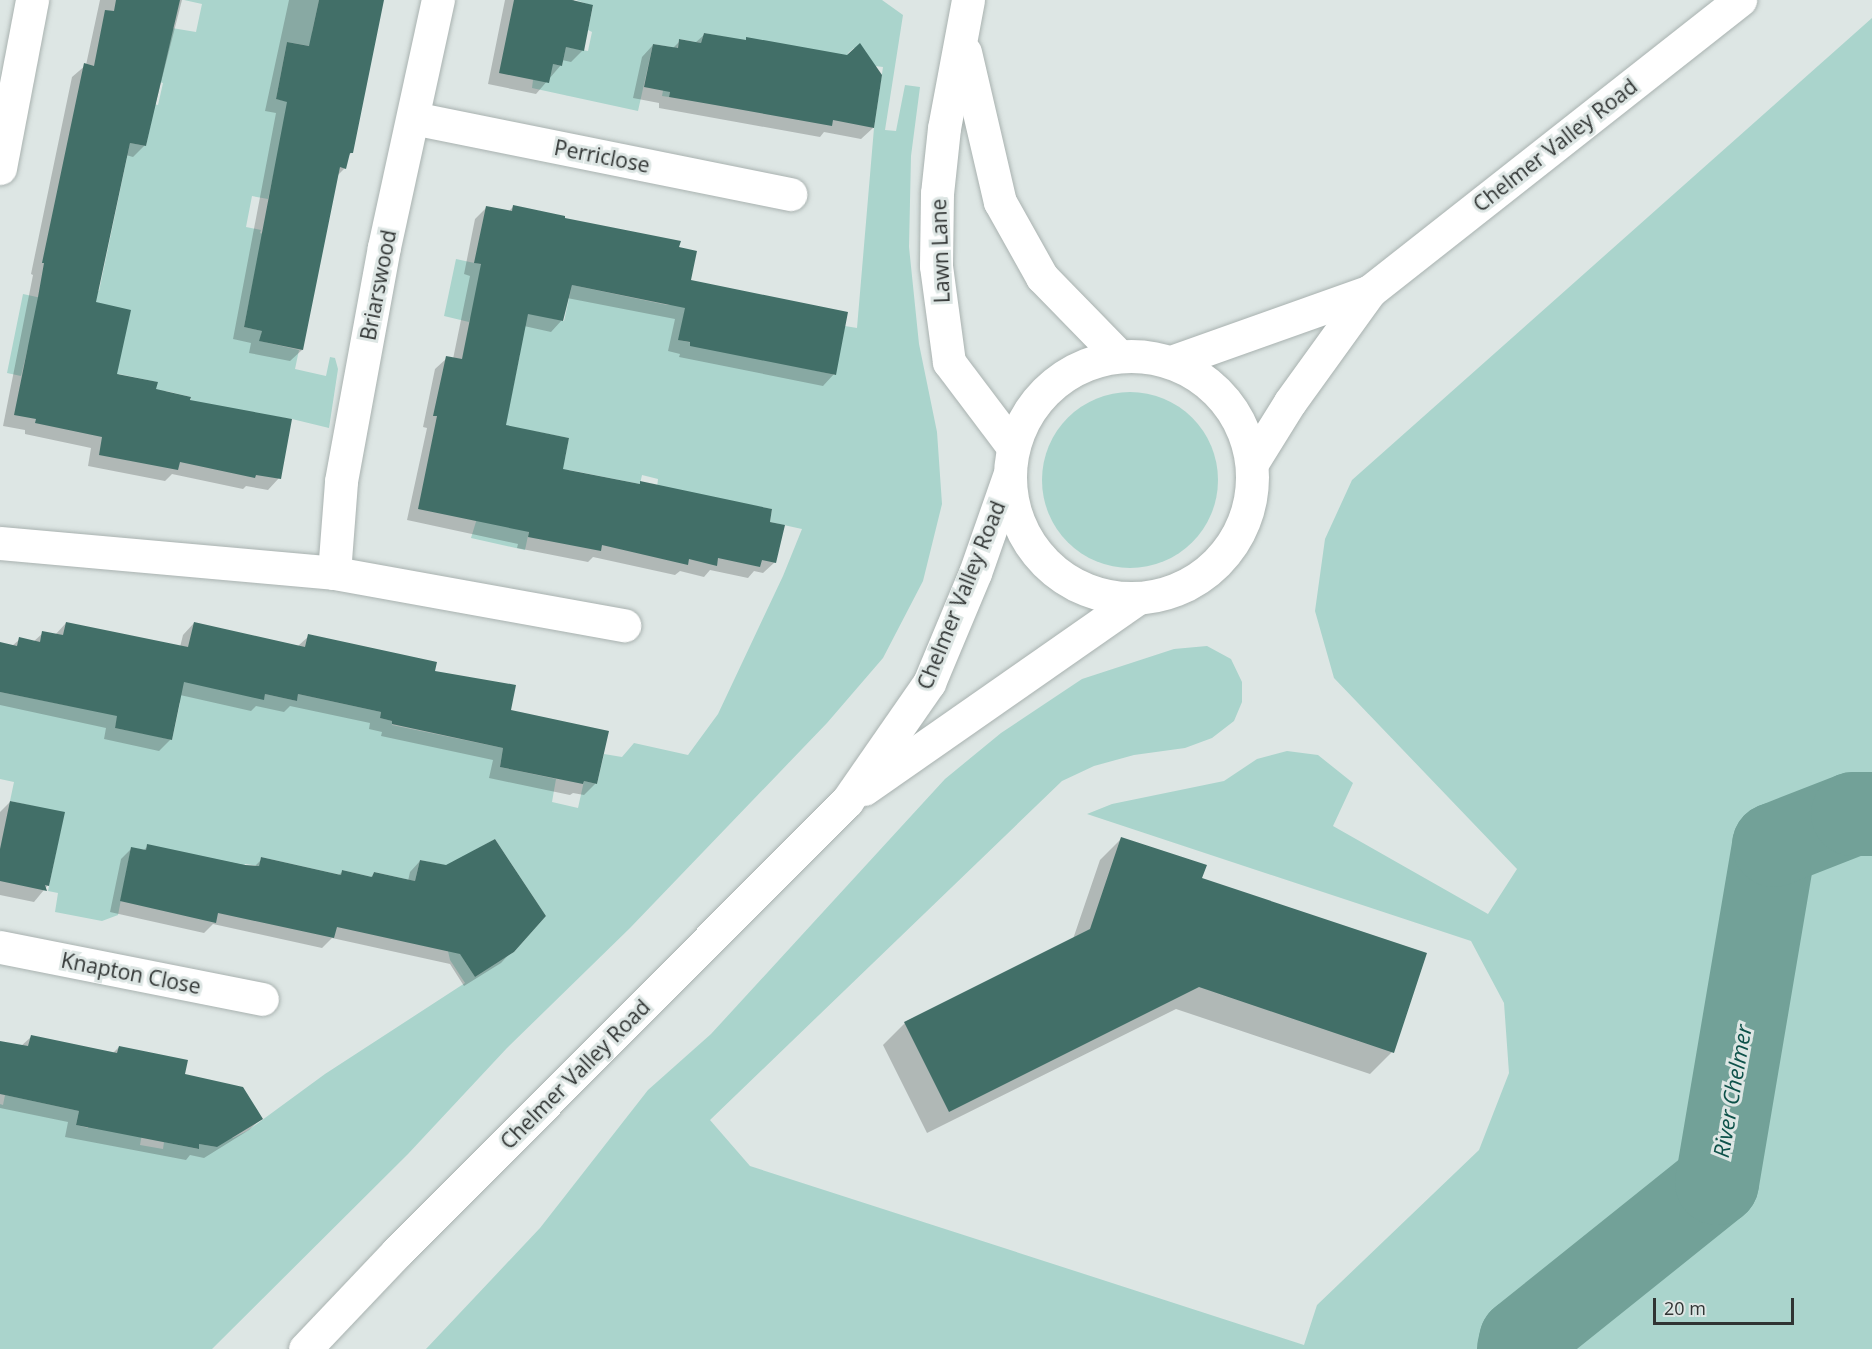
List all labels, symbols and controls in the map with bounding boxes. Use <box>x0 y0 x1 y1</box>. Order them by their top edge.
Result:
street label: Chelmer Valley Road <box>1468 73 1642 217</box>
street label: Perriclose <box>552 134 652 178</box>
street label: Lawn Lane <box>926 198 954 304</box>
street label: Briarswood <box>355 228 401 342</box>
street label: Chelmer Valley Road <box>912 497 1010 693</box>
street label: Knapton Close <box>59 947 203 999</box>
street label: Chelmer Valley Road <box>495 994 655 1154</box>
water label: River Chelmer <box>1707 1022 1757 1160</box>
scale bar <box>1656 1286 1797 1324</box>
text: 20 m <box>1664 1296 1706 1320</box>

